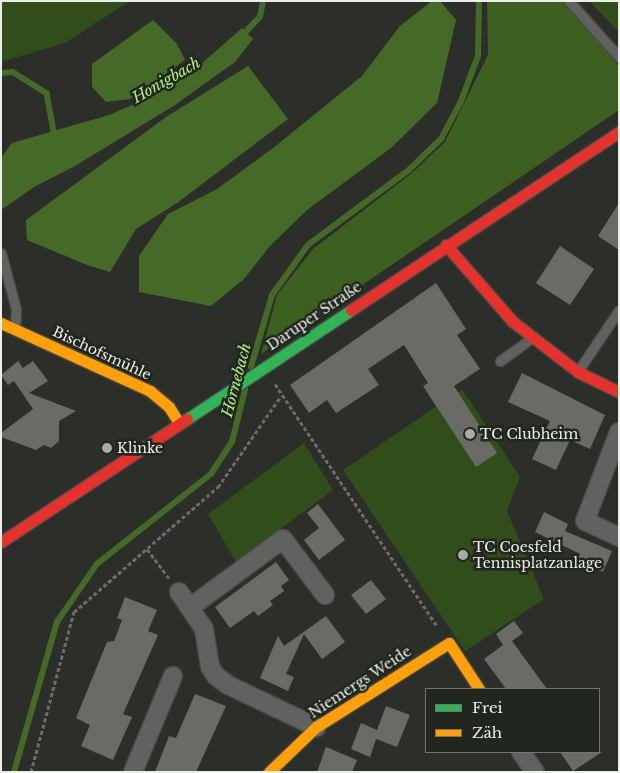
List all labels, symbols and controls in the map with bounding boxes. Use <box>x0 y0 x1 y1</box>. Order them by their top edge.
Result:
water label: Honigbach <box>129 53 203 107</box>
street label: Daruper Straße <box>263 278 365 354</box>
street label: Bischofsmühle <box>50 323 154 383</box>
water label: Hornebach <box>217 341 255 419</box>
place label: TC Clubheim <box>480 426 578 442</box>
marker: TC Clubheim <box>464 428 476 440</box>
place label: Klinke <box>117 440 163 456</box>
marker: Klinke <box>101 442 113 454</box>
place label: TC Coesfeld Tennisplatzanlage <box>473 539 602 572</box>
marker: TC Coesfeld Tennisplatzanlage <box>457 549 469 561</box>
street label: Niemergs Weide <box>305 642 415 722</box>
legend <box>425 688 600 753</box>
text: Frei <box>472 698 503 717</box>
text: Zäh <box>472 723 502 742</box>

